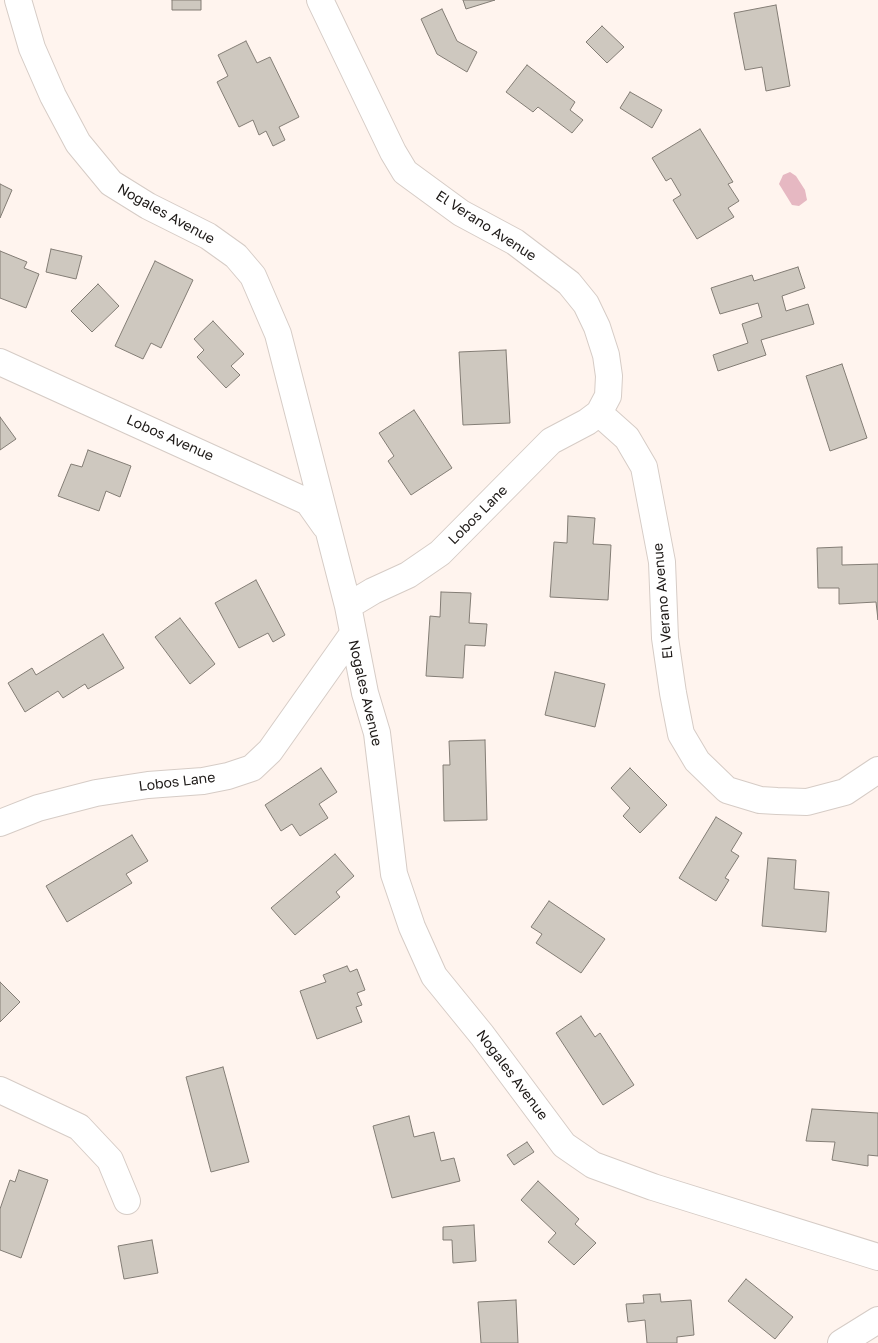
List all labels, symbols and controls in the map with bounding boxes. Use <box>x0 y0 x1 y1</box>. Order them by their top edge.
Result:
street label: Nogales Avenue <box>115 180 217 248</box>
street label: El Verano Avenue <box>433 187 539 265</box>
street label: Lobos Avenue <box>124 411 216 465</box>
street label: Lobos Lane <box>445 482 511 548</box>
street label: El Verano Avenue <box>650 542 676 660</box>
street label: Nogales Avenue <box>345 638 385 748</box>
street label: Lobos Lane <box>138 769 216 795</box>
street label: Nogales Avenue <box>473 1027 551 1123</box>

